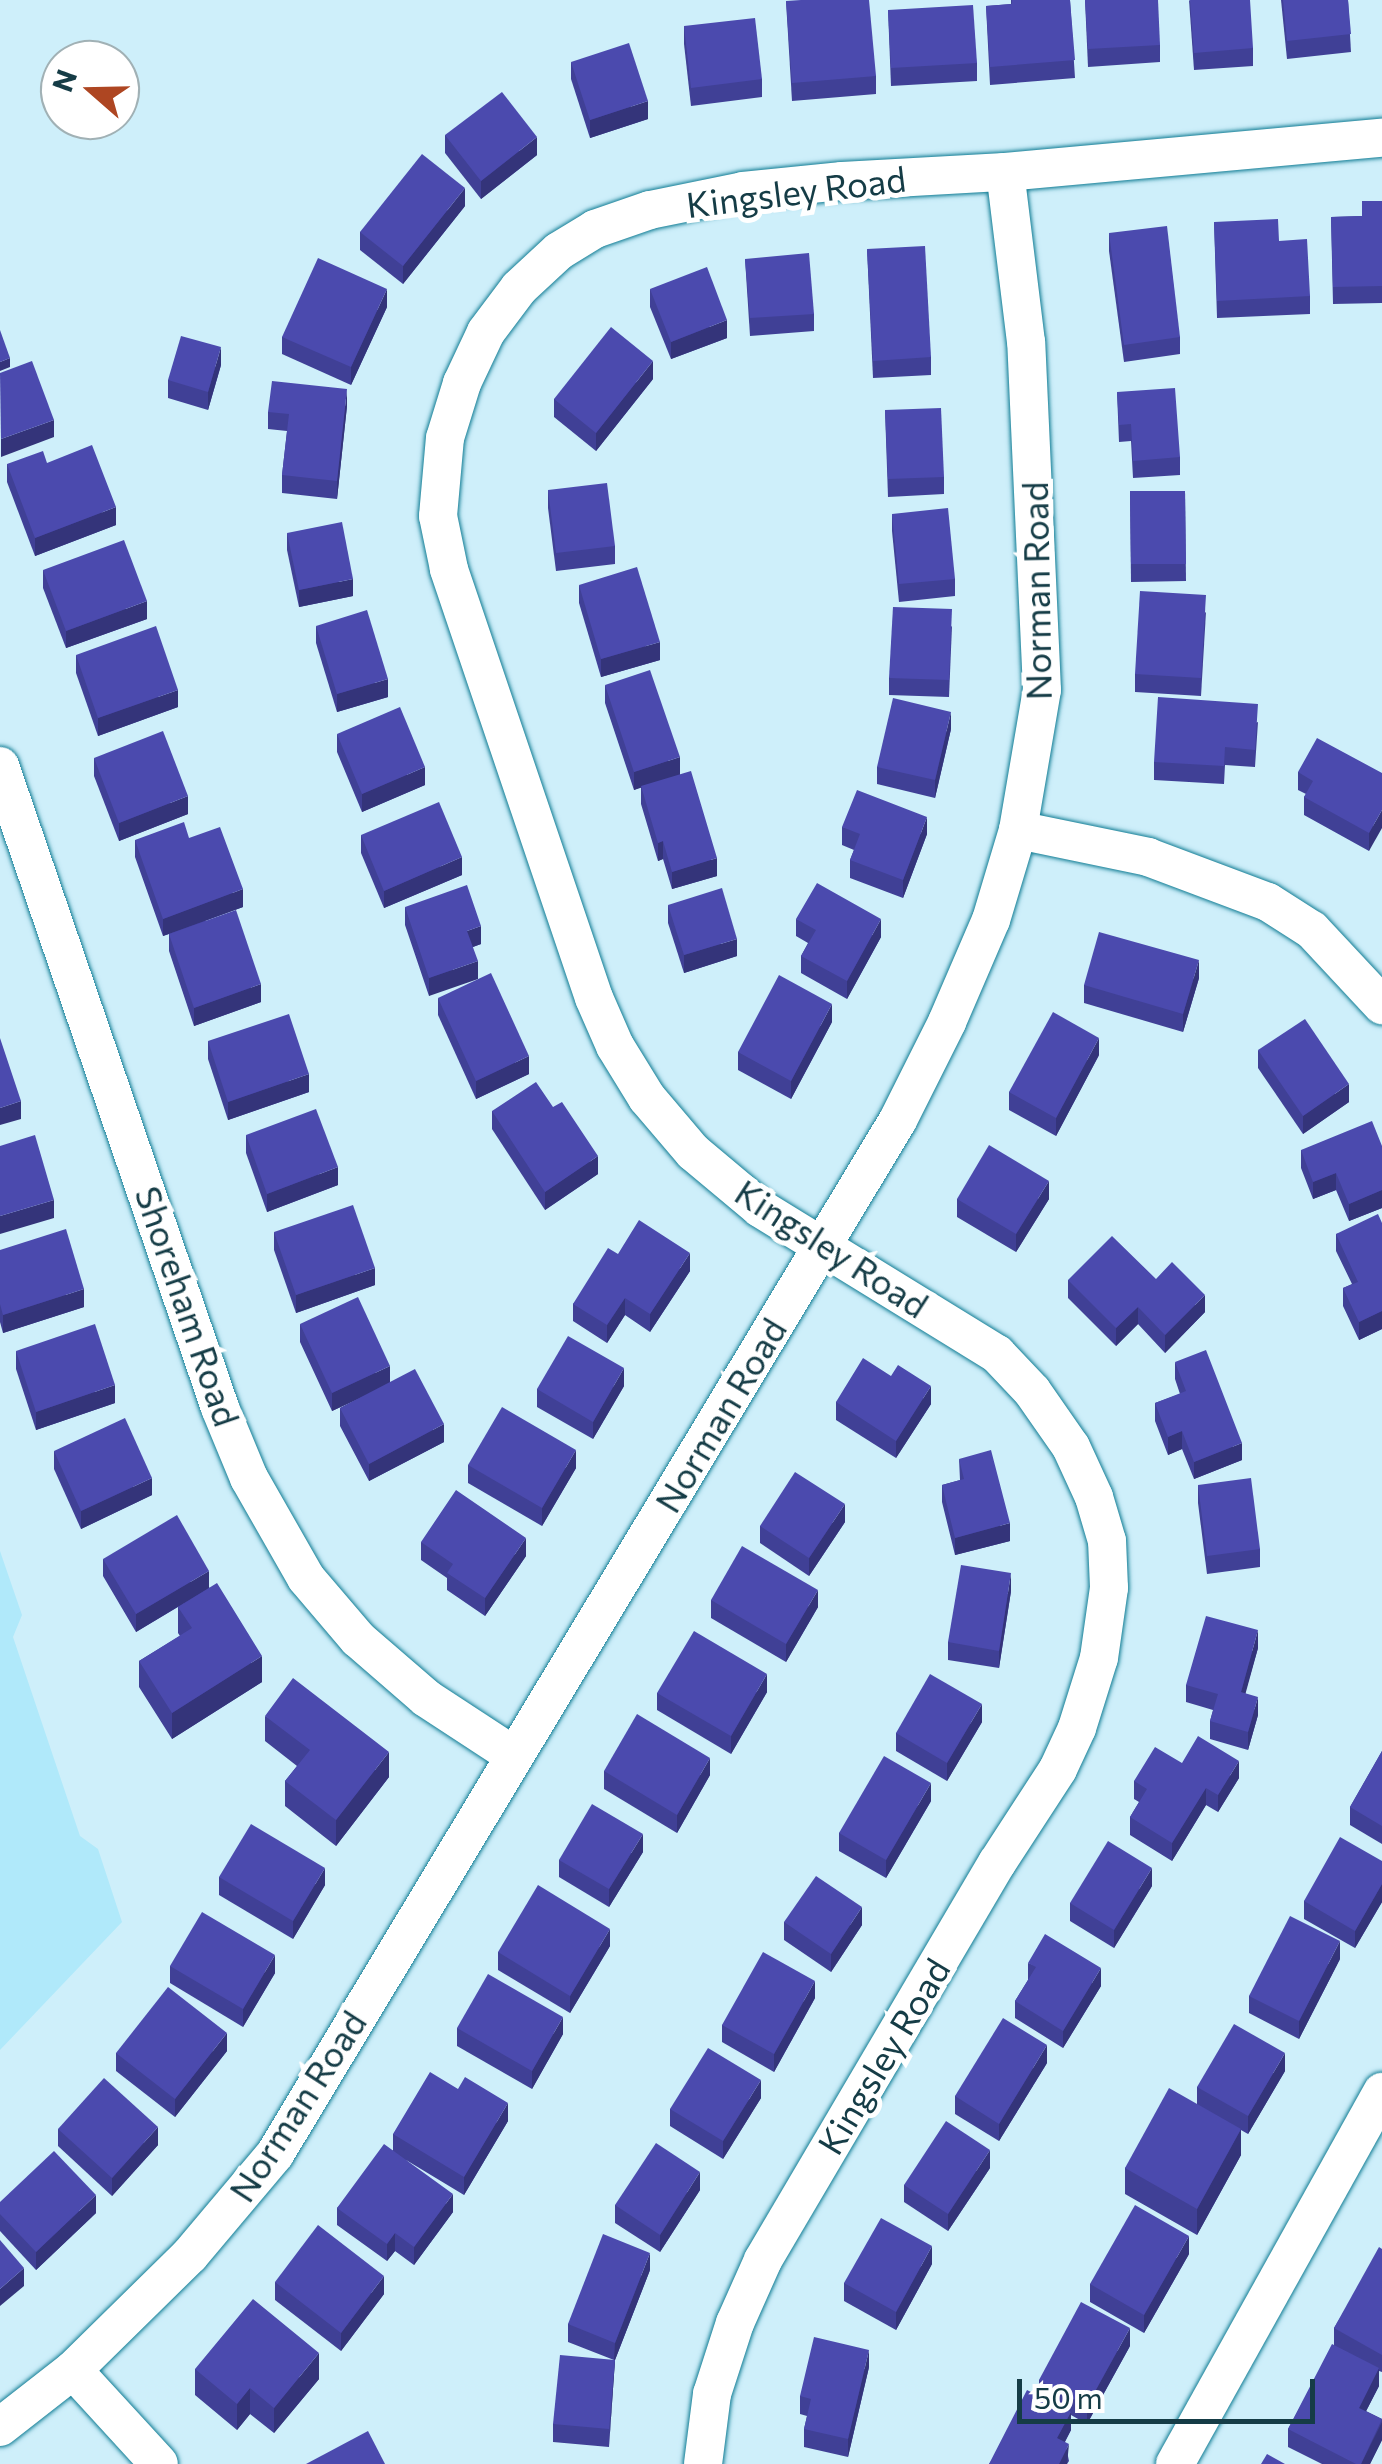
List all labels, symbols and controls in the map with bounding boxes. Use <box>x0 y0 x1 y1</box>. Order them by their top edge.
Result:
north arrow <box>40 40 140 140</box>
text: N <box>44 65 83 96</box>
street label: Kingsley Road <box>684 157 908 225</box>
street label: Norman Road <box>1013 481 1059 701</box>
street label: Kingsley Road <box>728 1170 936 1326</box>
street label: Shoreham Road <box>127 1181 249 1431</box>
street label: Norman Road <box>646 1310 794 1520</box>
street label: Kingsley Road <box>808 1951 958 2161</box>
street label: Norman Road <box>220 2003 374 2209</box>
scale bar <box>1022 2359 1320 2421</box>
text: 50 m <box>1034 2378 1103 2415</box>

